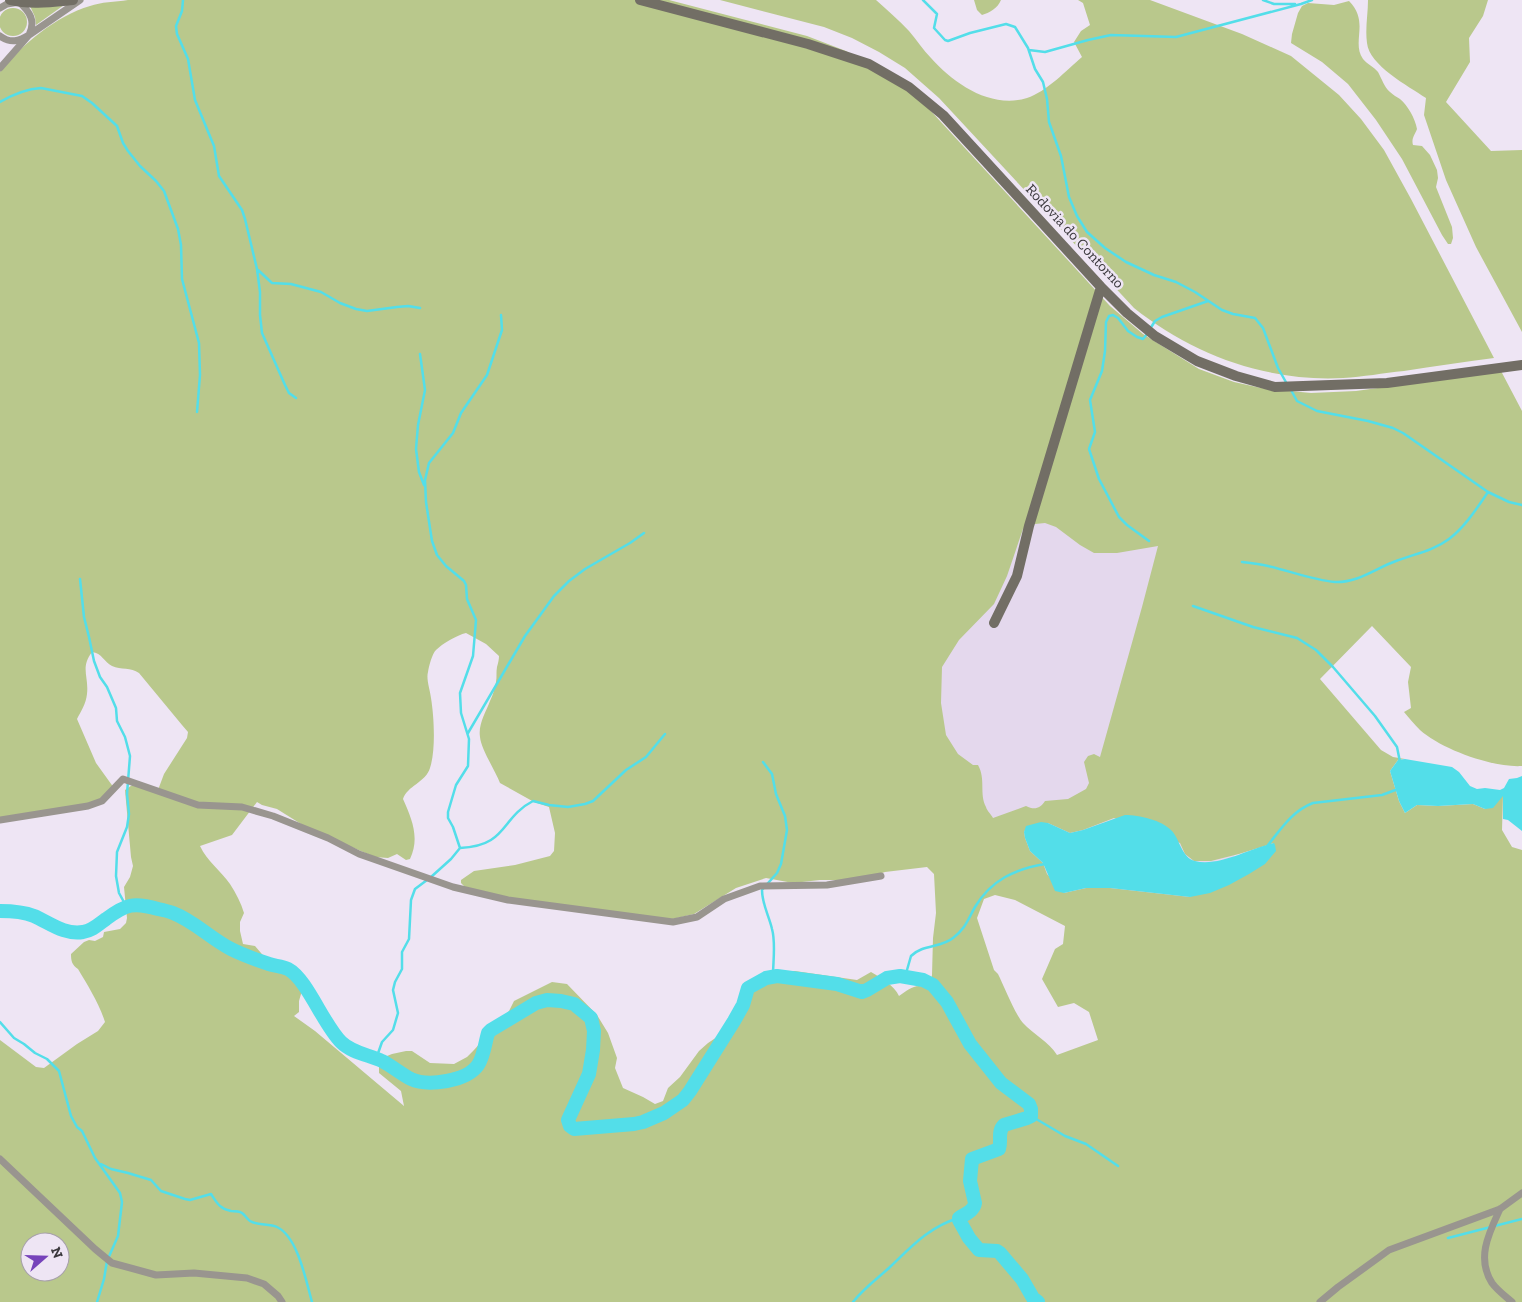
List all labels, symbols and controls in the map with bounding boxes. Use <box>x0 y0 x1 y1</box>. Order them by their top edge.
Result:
street label: Rodovia do Contorno <box>1022 180 1128 292</box>
north arrow <box>20 1232 70 1282</box>
text: N <box>47 1245 67 1261</box>

